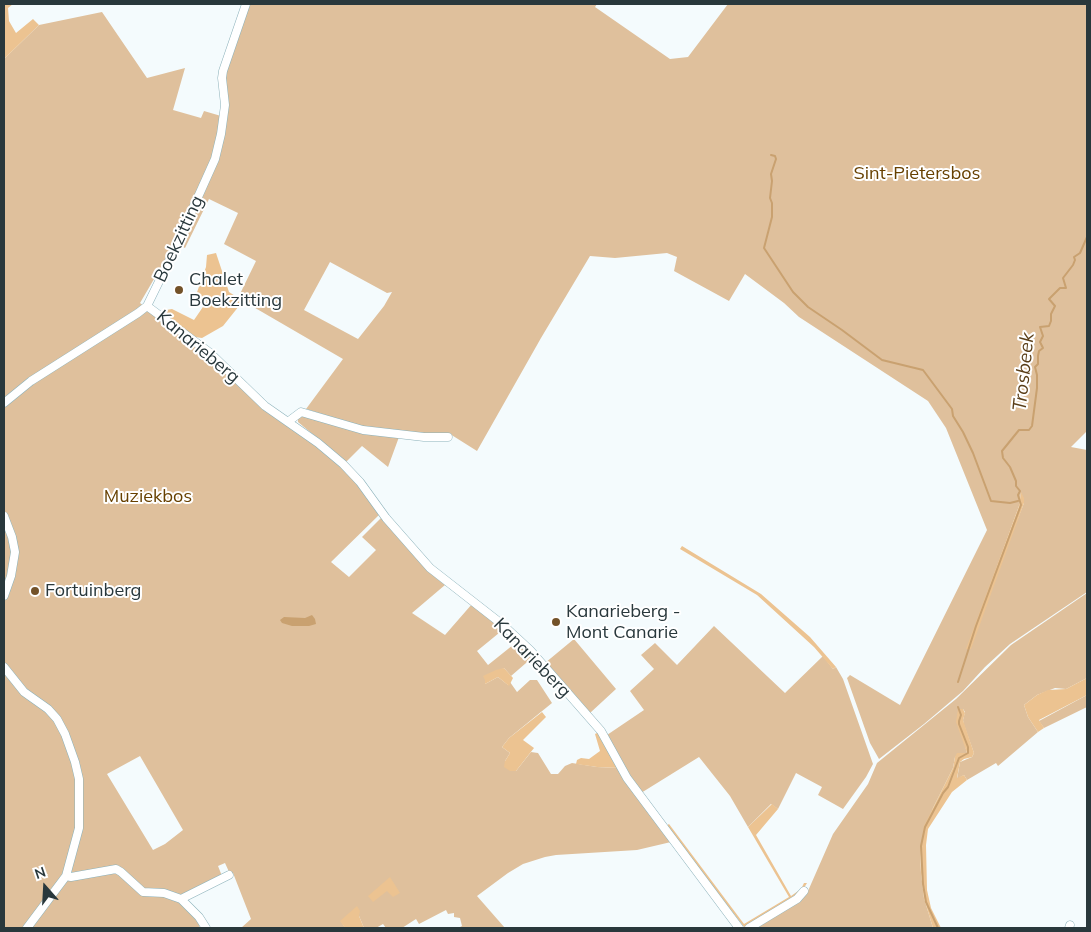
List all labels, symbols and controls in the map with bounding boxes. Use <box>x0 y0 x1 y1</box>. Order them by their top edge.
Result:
park label: Sint-Pietersbos <box>853 163 981 185</box>
street label: Boekzitting <box>150 192 208 286</box>
place label: Chalet Boekzitting <box>189 269 282 312</box>
marker: Chalet Boekzitting <box>173 284 185 296</box>
street label: Kanarieberg <box>152 306 244 388</box>
water label: Trosbeek <box>1009 332 1039 412</box>
park label: Muziekbos <box>104 486 192 508</box>
place label: Fortuinberg <box>45 580 141 602</box>
marker: Fortuinberg <box>29 585 41 597</box>
place label: Kanarieberg - Mont Canarie <box>566 601 680 644</box>
street label: Kanarieberg <box>489 614 575 702</box>
marker: Kanarieberg - Mont Canarie <box>550 616 562 628</box>
north arrow <box>20 862 70 912</box>
text: N <box>32 863 48 883</box>

